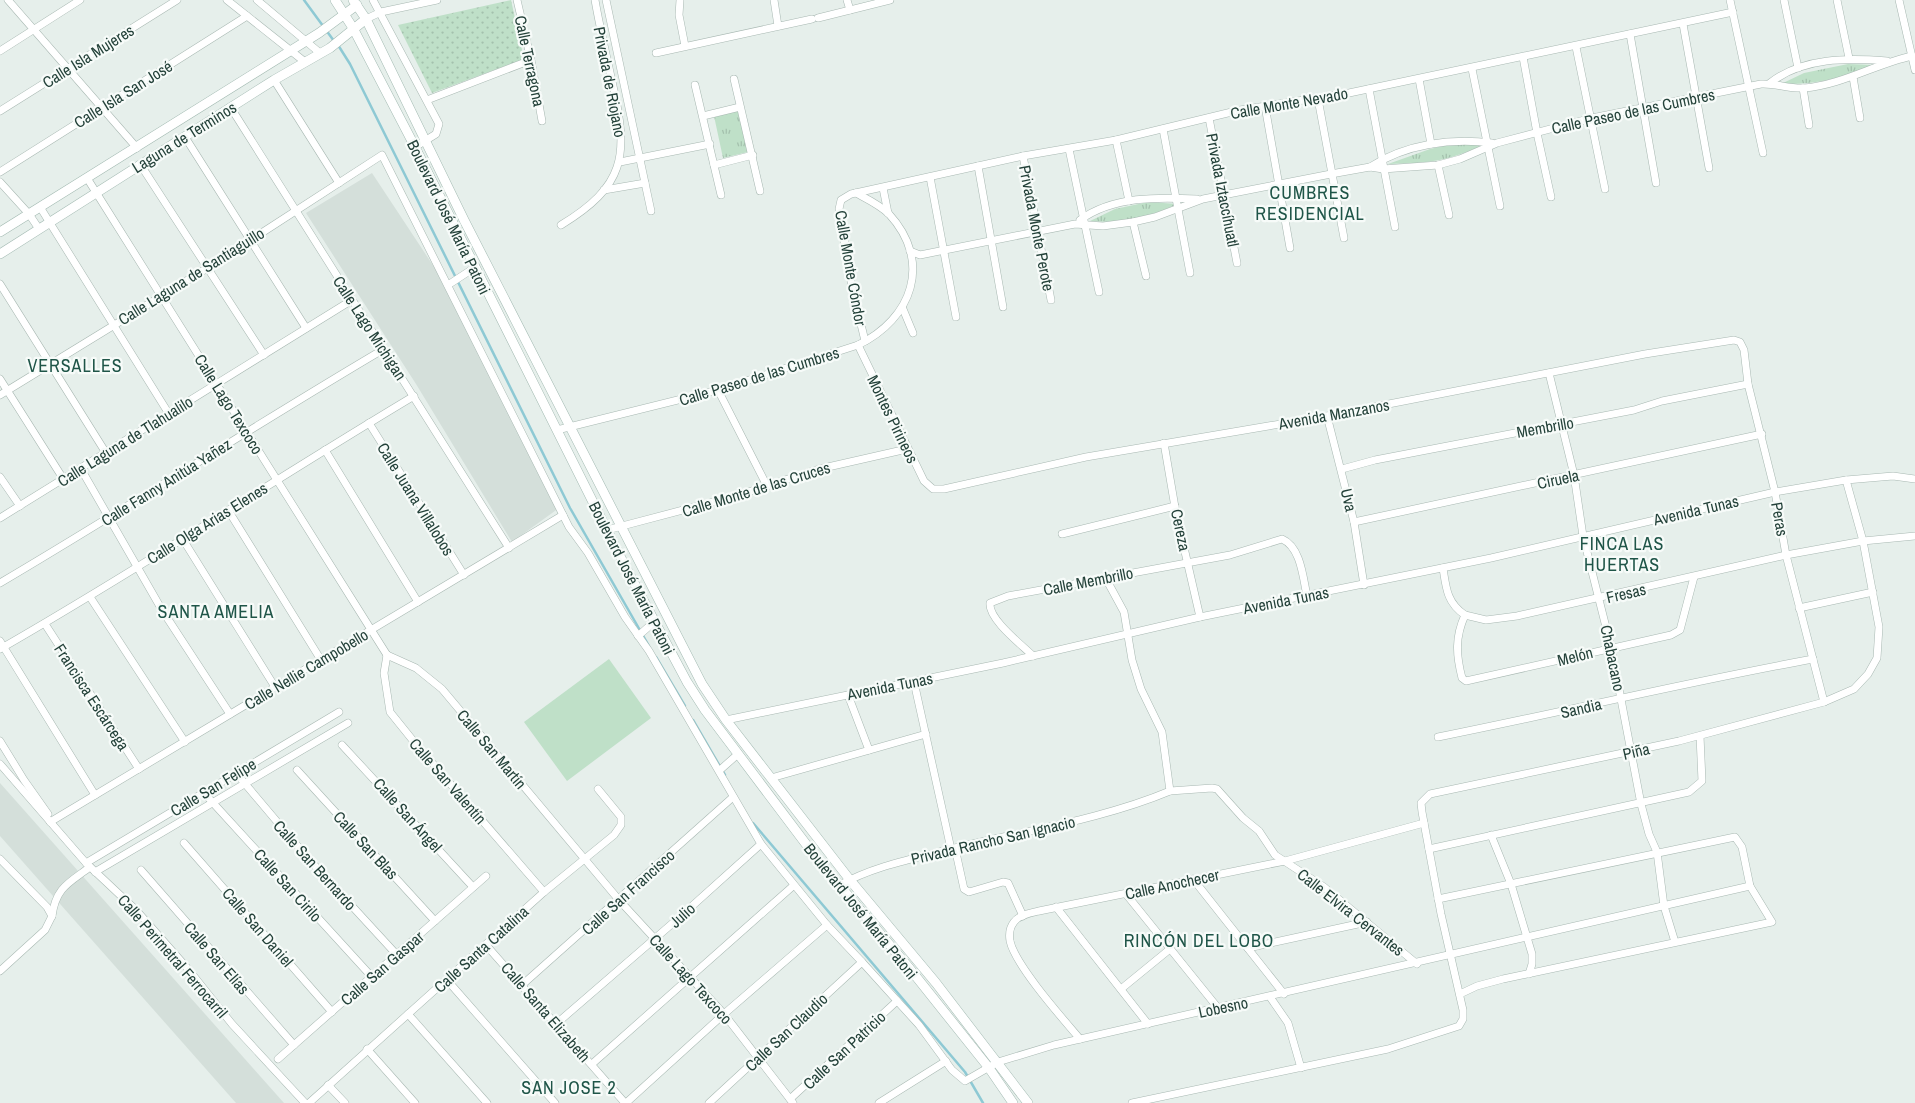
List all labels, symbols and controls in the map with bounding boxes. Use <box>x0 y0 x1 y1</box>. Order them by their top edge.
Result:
street label: Calle Terragona <box>510 14 551 109</box>
street label: Calle Isla Mujeres <box>38 19 138 93</box>
street label: Privada de Riojano <box>588 25 632 139</box>
street label: Calle Isla San José <box>70 55 176 133</box>
street label: Calle Monte Nevado <box>1229 82 1349 124</box>
street label: Calle Paseo de las Cumbres <box>1549 83 1717 139</box>
street label: Laguna de Terminos <box>128 96 240 178</box>
street label: Privada Iztaccíhuatl <box>1201 131 1245 249</box>
street label: Boulevard José María Patoni <box>402 136 496 298</box>
street label: Privada Monte Perote <box>1014 163 1060 293</box>
district label: CUMBRES RESIDENCIAL <box>1255 180 1365 226</box>
street label: Calle Monte Cóndor <box>830 209 872 328</box>
street label: Calle Laguna de Santiaguillo <box>114 222 268 330</box>
street label: Calle Lago Michigan <box>328 272 412 384</box>
street label: Calle Paseo de las Cumbres <box>676 341 842 411</box>
street label: Calle Lago Texcoco <box>189 350 269 458</box>
district label: VERSALLES <box>27 353 123 378</box>
street label: Montes Pirineos <box>862 371 924 467</box>
street label: Calle Laguna de Tlahualilo <box>53 390 197 492</box>
street label: Avenida Manzanos <box>1276 393 1391 435</box>
street label: Membrillo <box>1515 411 1575 443</box>
street label: Calle Fanny Anitúa Yañez <box>97 433 236 531</box>
street label: Calle Juana Villalobos <box>372 438 460 560</box>
street label: Calle Monte de las Cruces <box>679 456 833 522</box>
street label: Ciruela <box>1535 464 1582 494</box>
street label: Calle Olga Arias Elenes <box>142 477 272 569</box>
street label: Uva <box>1336 486 1363 515</box>
street label: Avenida Tunas <box>1650 490 1741 531</box>
street label: Boulevard José María Patoni <box>584 498 680 658</box>
street label: Peras <box>1766 500 1794 538</box>
street label: Cereza <box>1166 507 1196 554</box>
district label: FINCA LAS HUERTAS <box>1580 531 1664 577</box>
street label: Calle Membrillo <box>1041 562 1135 600</box>
street label: Fresas <box>1604 578 1648 608</box>
street label: Avenida Tunas <box>1240 581 1331 619</box>
district label: SANTA AMELIA <box>158 599 274 624</box>
street label: Calle Nellie Campobello <box>240 623 372 715</box>
street label: Chabacano <box>1595 623 1631 693</box>
street label: Francisca Escárcega <box>49 639 135 755</box>
street label: Melón <box>1555 641 1595 671</box>
street label: Avenida Tunas <box>844 667 935 705</box>
street label: Sandia <box>1558 692 1604 723</box>
street label: Calle San Martín <box>452 705 532 793</box>
street label: Calle San Valentín <box>404 733 492 829</box>
street label: Piña <box>1620 737 1652 765</box>
street label: Calle San Felipe <box>166 753 260 821</box>
street label: Calle San Ángel <box>369 773 447 857</box>
street label: Calle San Blas <box>329 806 403 884</box>
street label: Privada Rancho San Ignacio <box>909 810 1077 870</box>
street label: Calle San Bernardo <box>269 815 361 915</box>
street label: Boulevard José María Patoni <box>799 838 923 984</box>
street label: Calle San Cirilo <box>249 844 327 926</box>
street label: Calle San Francisco <box>577 844 679 940</box>
street label: Calle Anochecer <box>1123 863 1222 905</box>
street label: Calle Elvira Cervantes <box>1293 863 1409 961</box>
street label: Calle San Daniel <box>217 883 299 971</box>
street label: Calle Perimetral Ferrocarril <box>113 889 233 1023</box>
street label: Julio <box>664 898 700 932</box>
street label: Calle Santa Catalina <box>429 900 534 997</box>
street label: Calle San Elías <box>179 917 255 999</box>
street label: Calle San Gaspar <box>336 925 429 1010</box>
district label: RINCÓN DEL LOBO <box>1124 928 1274 953</box>
street label: Calle Lago Texcoco <box>645 929 737 1029</box>
street label: Calle Santa Elizabeth <box>496 957 596 1067</box>
street label: Calle San Claudio <box>740 988 832 1076</box>
street label: Lobesno <box>1196 991 1250 1023</box>
street label: Calle San Patricio <box>798 1006 890 1094</box>
district label: SAN JOSE 2 <box>521 1075 617 1100</box>

